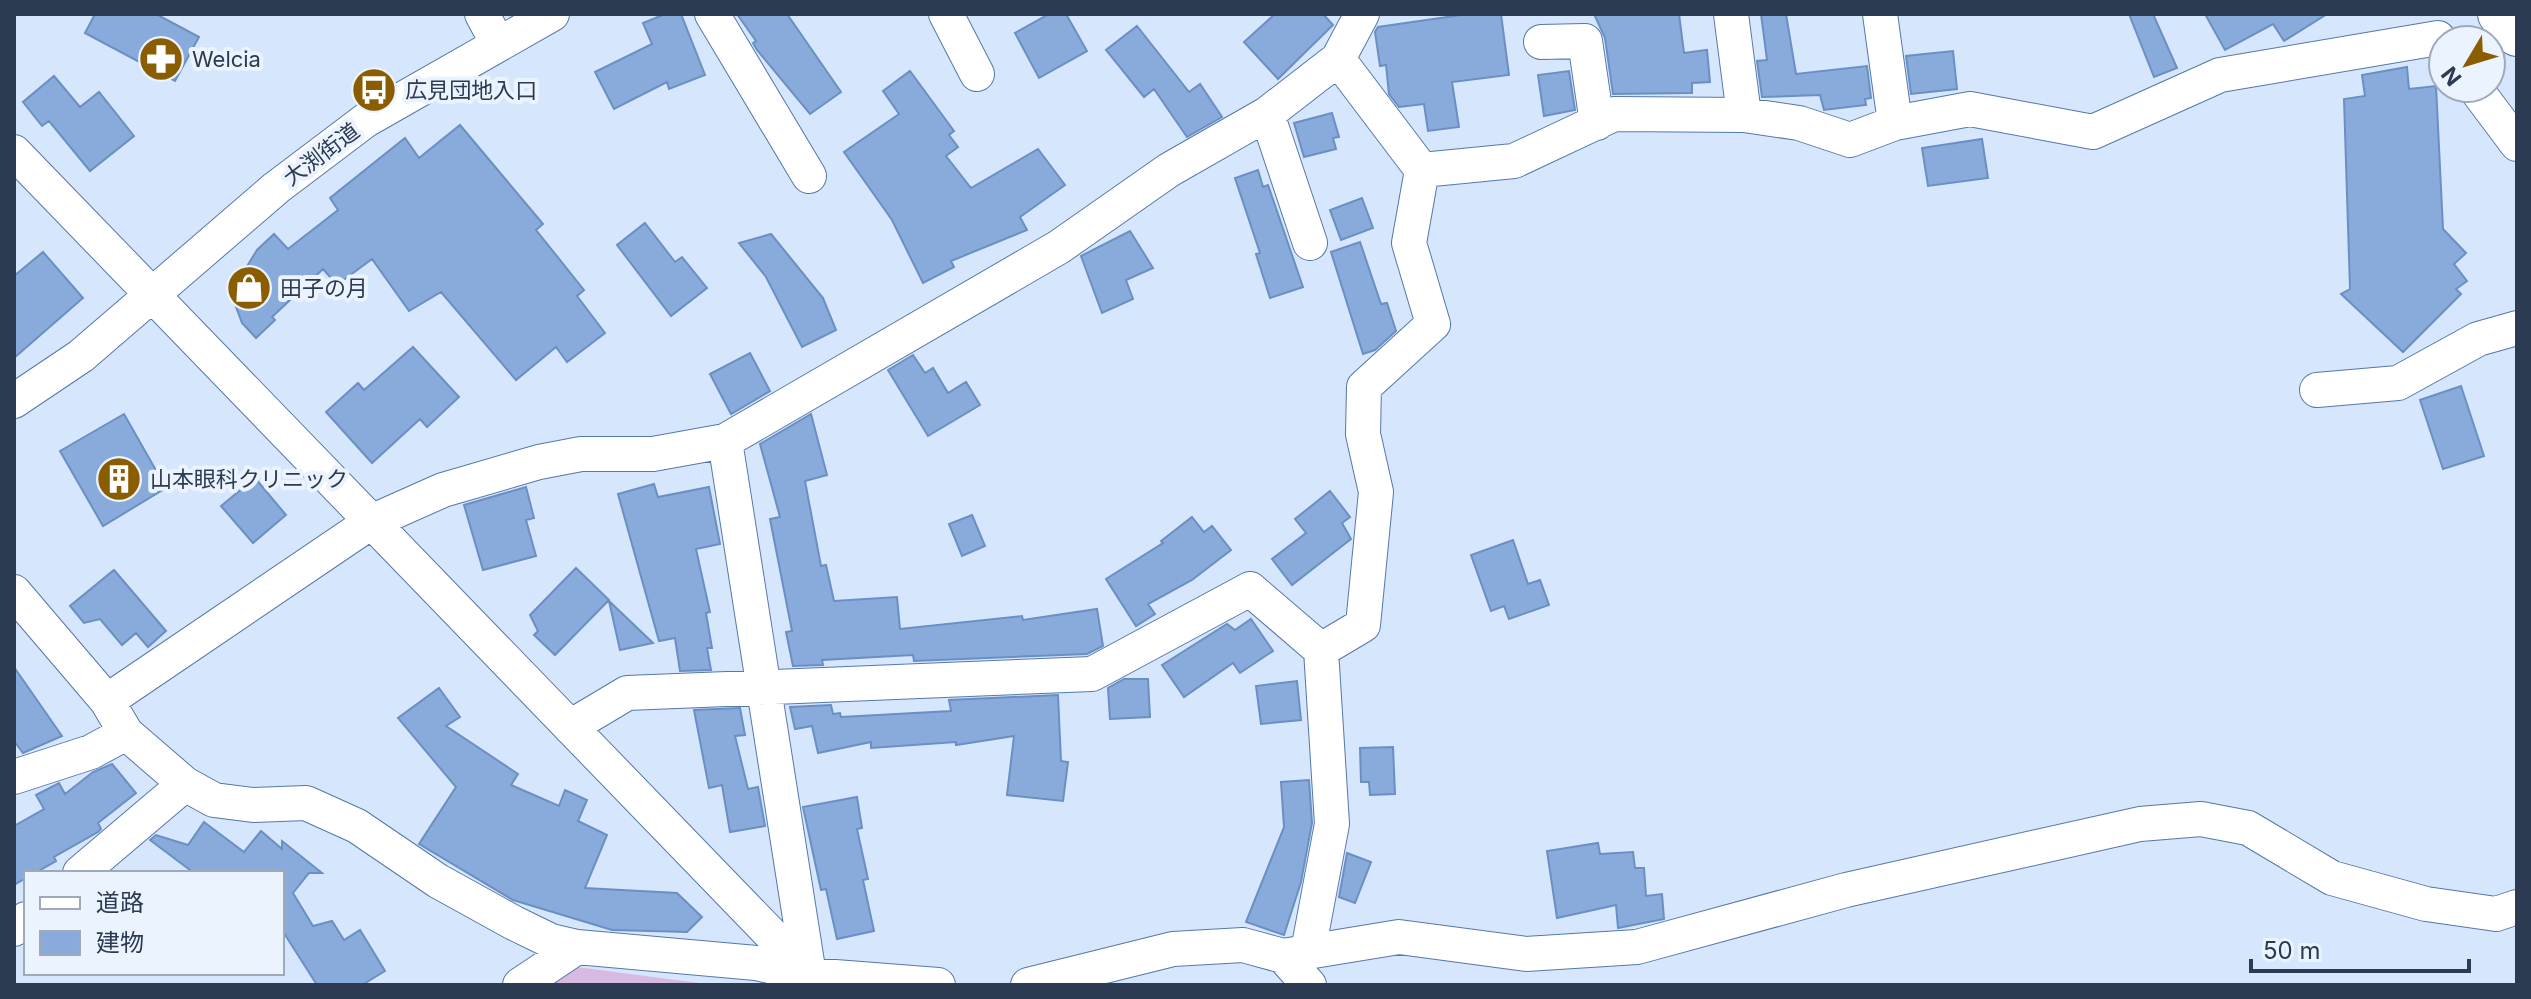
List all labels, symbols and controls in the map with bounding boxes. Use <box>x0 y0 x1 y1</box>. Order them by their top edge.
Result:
north arrow <box>2427 24 2507 104</box>
pharmacy icon: Welcia <box>137 35 185 83</box>
place label: Welcia <box>192 46 261 72</box>
text: N <box>2436 62 2467 91</box>
bus stop icon: 広見団地入口 <box>350 66 398 114</box>
place label: 広見団地入口 <box>405 77 537 103</box>
street label: 大渕街道 <box>278 117 364 191</box>
shop icon: 田子の月 <box>225 264 273 312</box>
place label: 田子の月 <box>280 275 368 301</box>
building icon: 山本眼科クリニック <box>95 455 143 503</box>
place label: 山本眼科クリニック <box>150 466 348 492</box>
legend <box>24 871 284 975</box>
text: 道路 <box>96 888 144 917</box>
scale bar <box>2251 923 2469 973</box>
text: 建物 <box>96 928 144 957</box>
text: 50 m <box>2263 936 2321 965</box>

